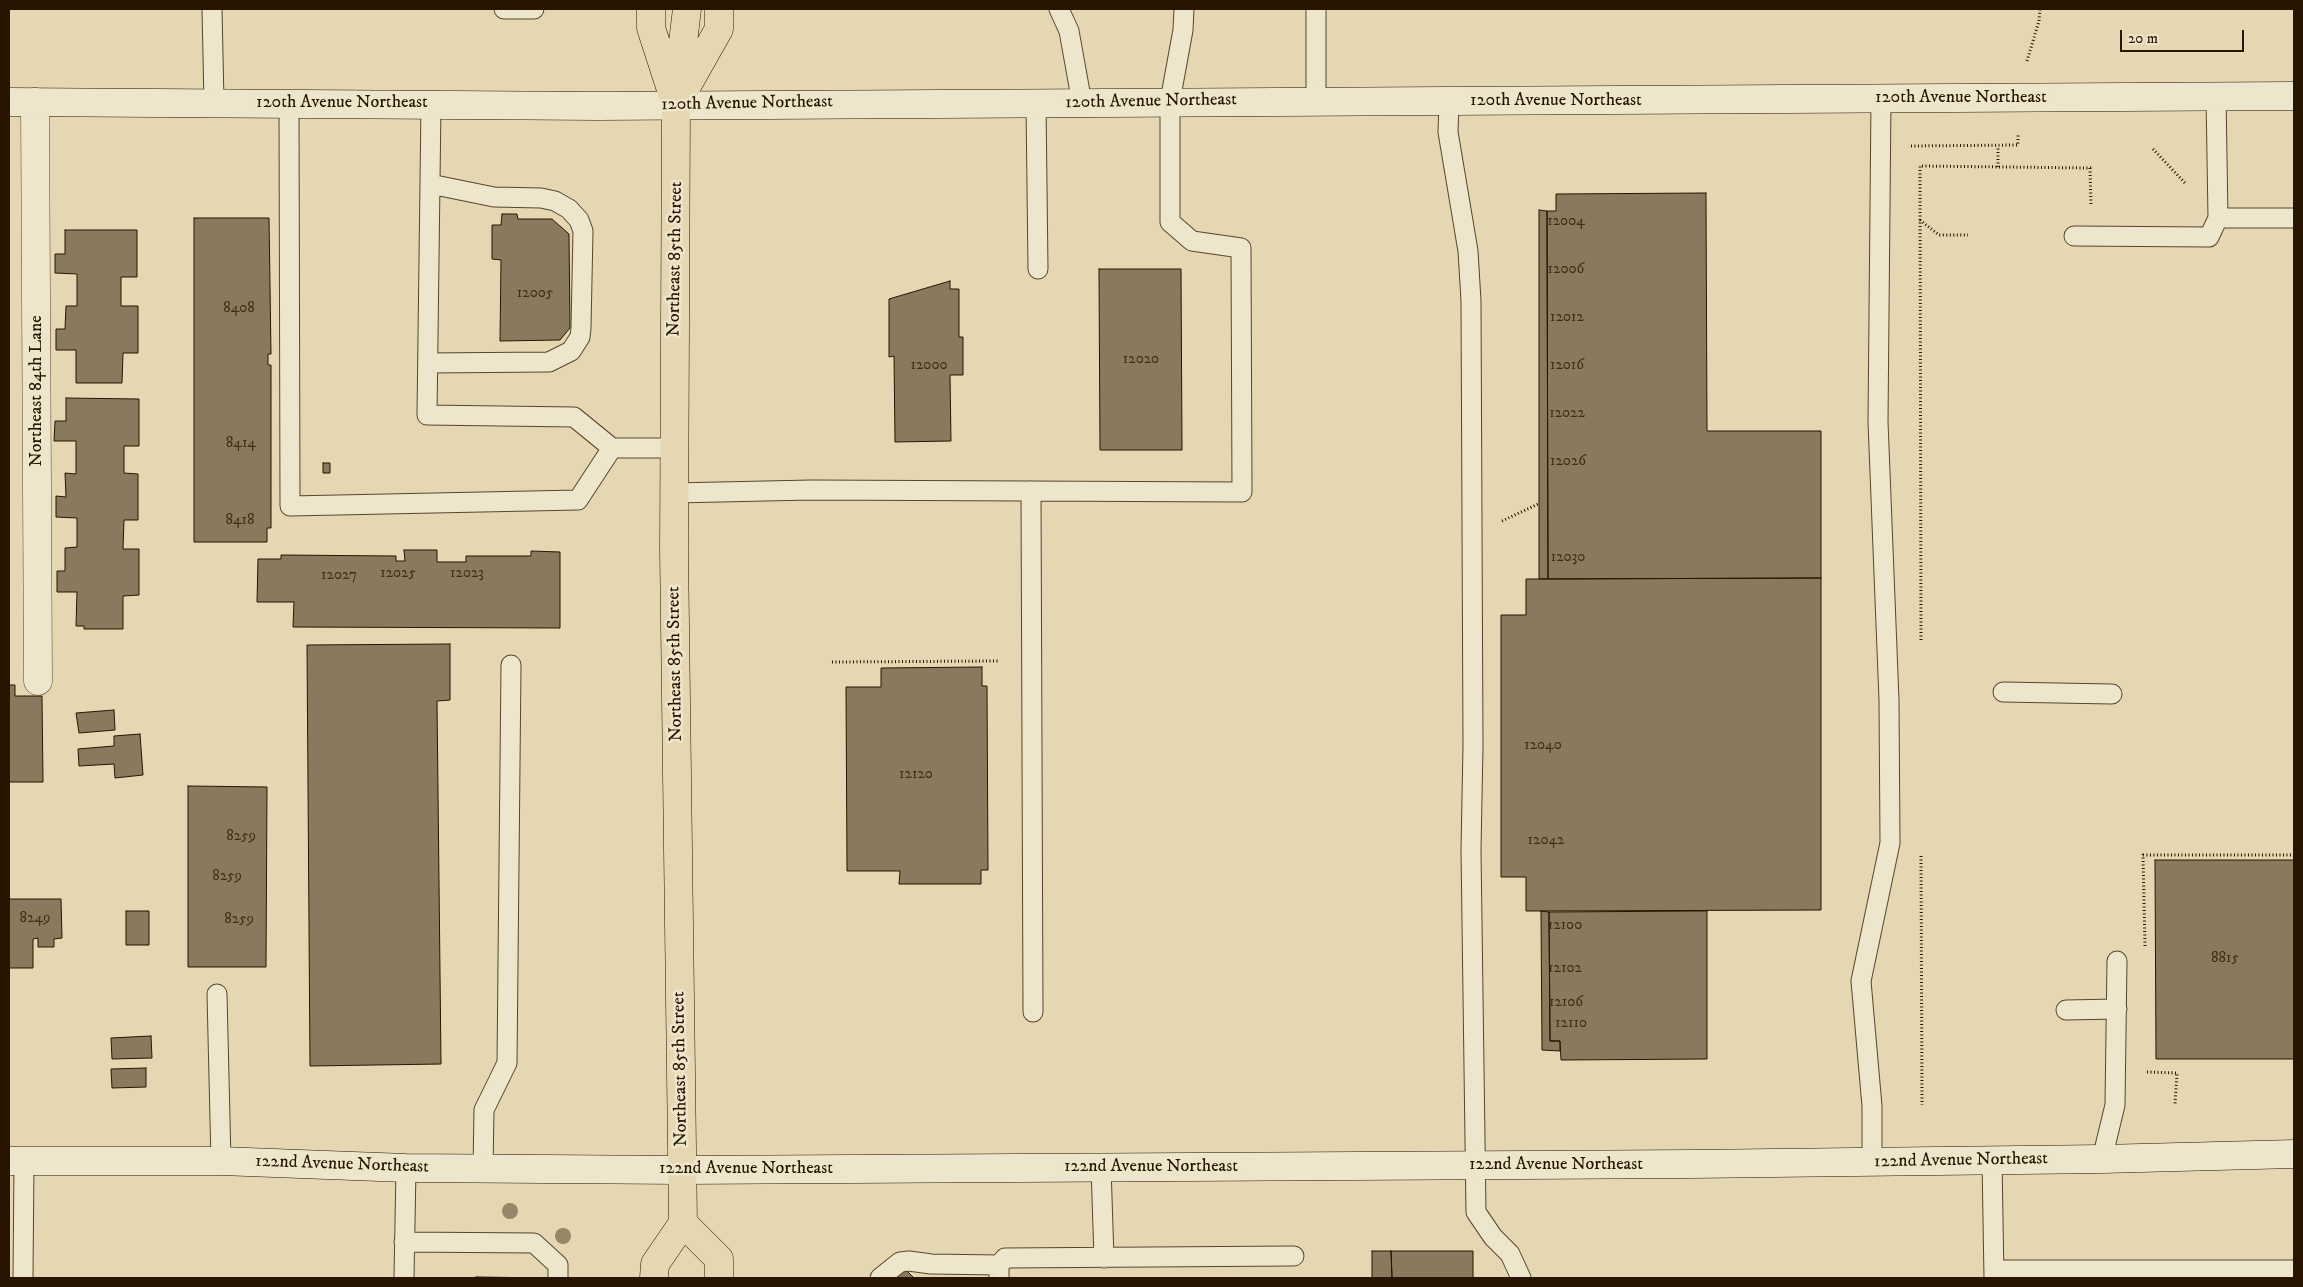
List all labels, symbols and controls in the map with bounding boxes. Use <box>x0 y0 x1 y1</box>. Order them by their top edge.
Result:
scale bar <box>2123 20 2247 52</box>
text: 20 m <box>2128 29 2158 48</box>
street label: 120th Avenue Northeast <box>1875 87 2047 109</box>
street label: 120th Avenue Northeast <box>1065 90 1237 114</box>
street label: 120th Avenue Northeast <box>1470 90 1642 112</box>
street label: 120th Avenue Northeast <box>256 92 428 114</box>
street label: 120th Avenue Northeast <box>661 92 833 116</box>
street label: Northeast 85th Street <box>664 181 688 337</box>
house number: 12004 <box>1547 213 1585 231</box>
house number: 12006 <box>1548 261 1584 279</box>
house number: 12005 <box>517 285 553 303</box>
house number: 8408 <box>223 300 255 318</box>
house number: 12012 <box>1550 309 1584 327</box>
street label: Northeast 84th Lane <box>26 315 48 467</box>
house number: 12020 <box>1123 351 1159 369</box>
house number: 12000 <box>910 357 948 375</box>
house number: 12016 <box>1550 357 1584 375</box>
house number: 12022 <box>1549 405 1585 423</box>
house number: 8414 <box>226 435 256 453</box>
house number: 12026 <box>1550 453 1586 471</box>
house number: 8418 <box>225 512 255 530</box>
house number: 12030 <box>1551 549 1585 567</box>
house number: 12025 <box>380 565 416 583</box>
house number: 12023 <box>450 565 484 583</box>
house number: 12027 <box>321 567 357 585</box>
street label: Northeast 85th Street <box>664 586 688 742</box>
house number: 12040 <box>1524 737 1562 755</box>
house number: 12120 <box>899 766 933 784</box>
house number: 8259 <box>226 828 256 846</box>
house number: 12042 <box>1528 832 1564 850</box>
house number: 8259 <box>212 868 242 886</box>
house number: 8249 <box>20 910 50 928</box>
house number: 8259 <box>224 911 254 929</box>
house number: 12100 <box>1548 917 1582 935</box>
house number: 8815 <box>2211 950 2239 968</box>
house number: 12102 <box>1548 960 1582 978</box>
street label: Northeast 85th Street <box>669 991 693 1147</box>
house number: 12106 <box>1549 994 1583 1012</box>
house number: 12110 <box>1555 1015 1587 1033</box>
street label: 122nd Avenue Northeast <box>1874 1149 2048 1173</box>
street label: 122nd Avenue Northeast <box>255 1151 429 1179</box>
street label: 122nd Avenue Northeast <box>1469 1154 1643 1176</box>
street label: 122nd Avenue Northeast <box>1064 1156 1238 1178</box>
street label: 122nd Avenue Northeast <box>659 1158 833 1180</box>

